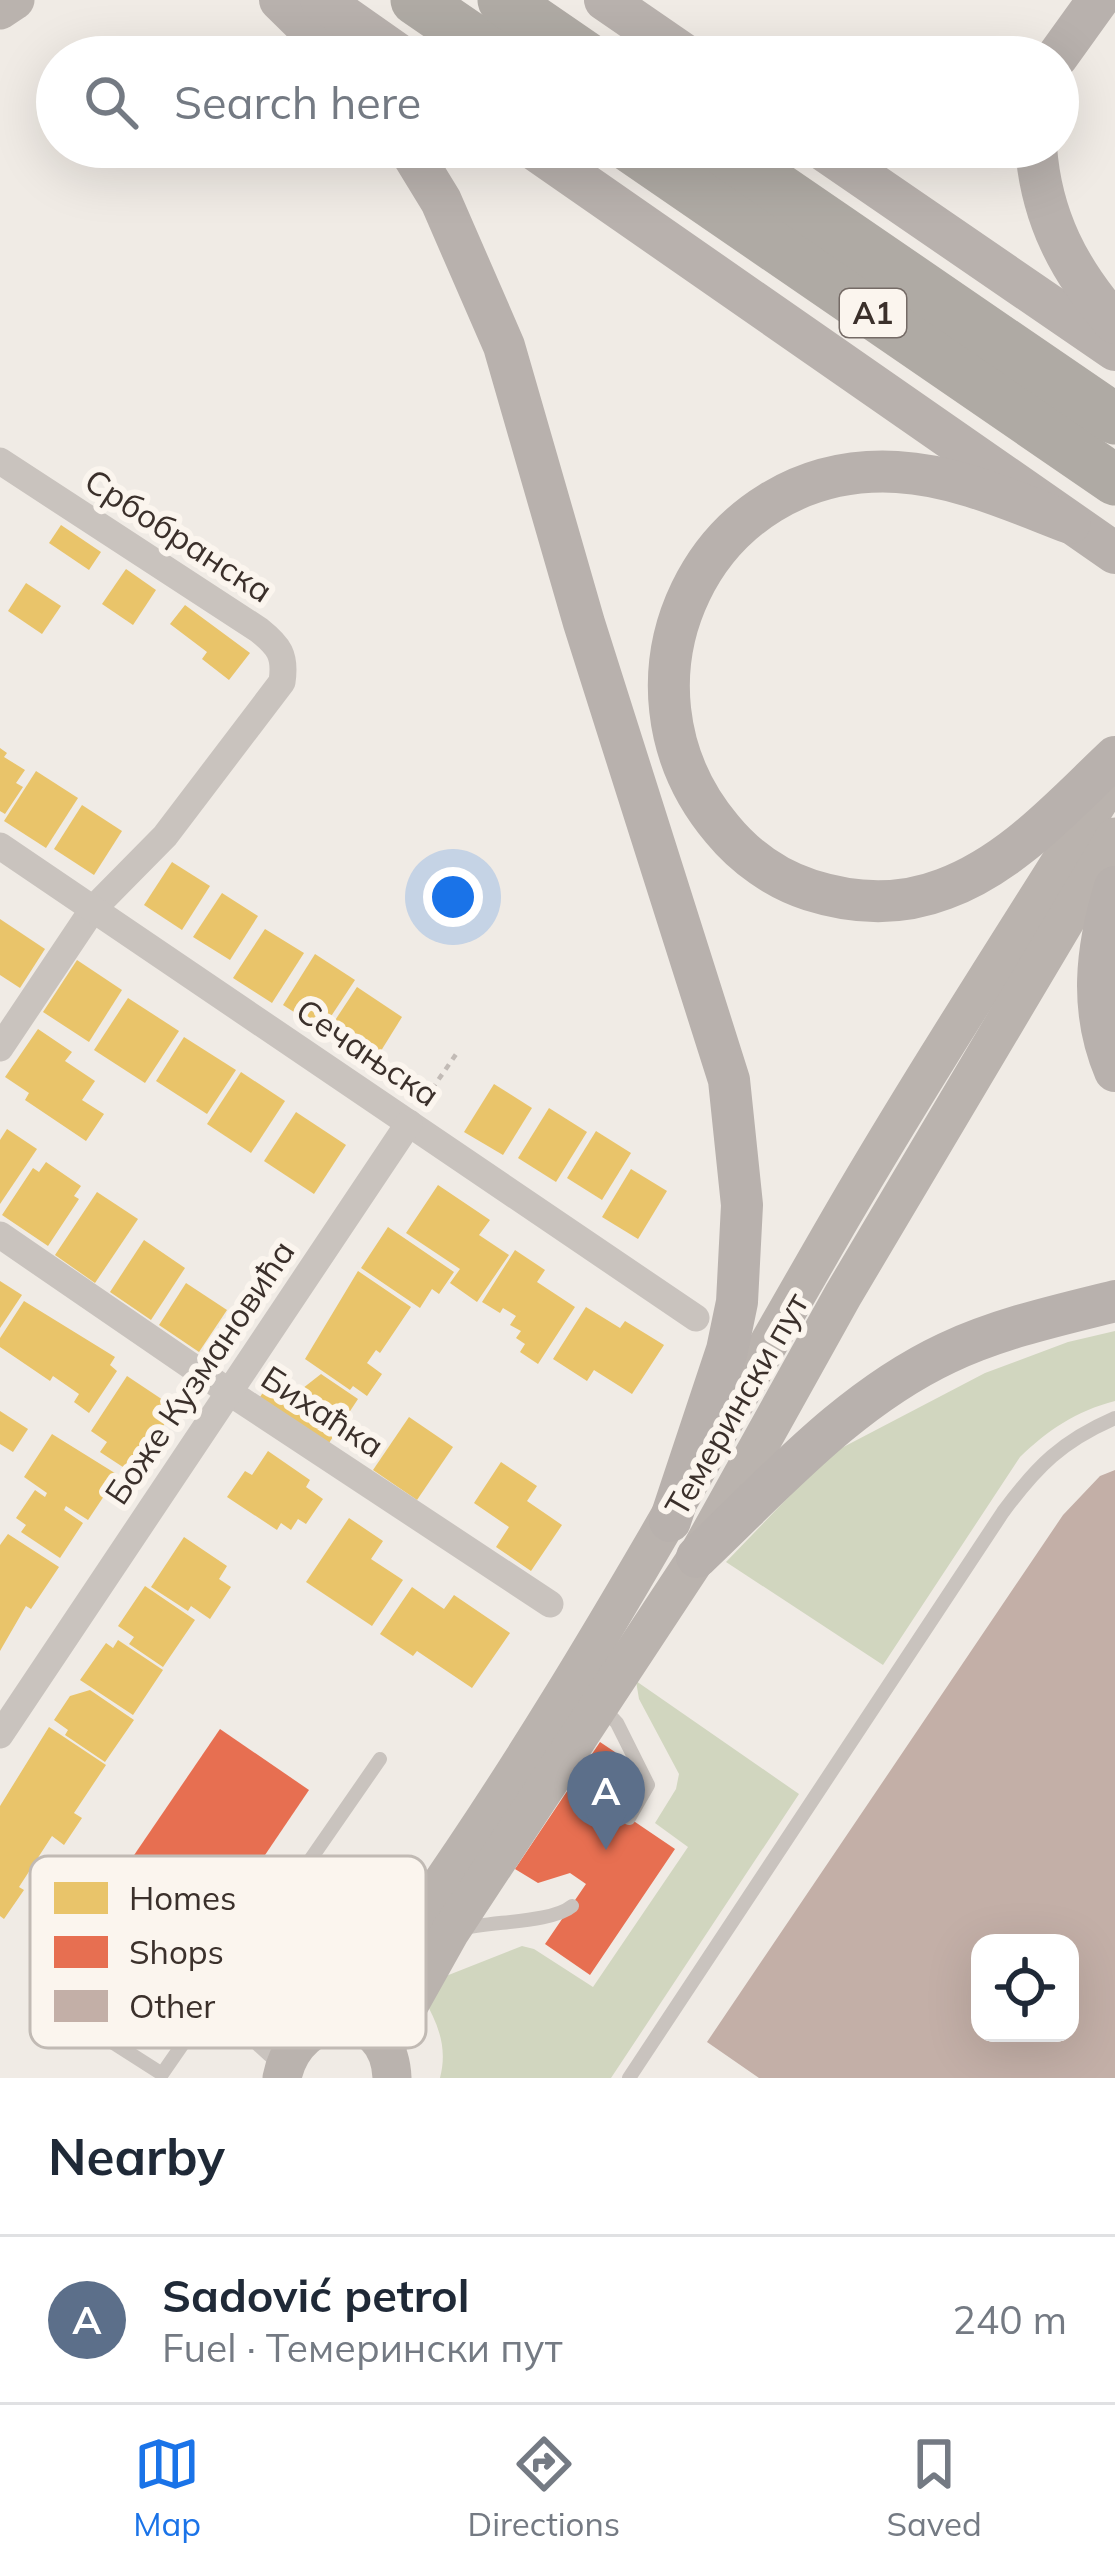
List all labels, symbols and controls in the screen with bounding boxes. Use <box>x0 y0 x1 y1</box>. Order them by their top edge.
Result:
search box <box>36 36 1079 168</box>
icon: search <box>78 69 144 135</box>
text: Search here <box>174 74 421 130</box>
road number: A1 <box>840 289 906 337</box>
street label: Србобранска <box>78 459 280 611</box>
your location <box>423 867 483 927</box>
street label: Сечањска <box>289 989 447 1115</box>
street label: Боже Кузмановића <box>95 1232 303 1512</box>
street label: Темерински пут <box>656 1285 816 1523</box>
street label: Бихаћка <box>254 1356 392 1466</box>
pin: A <box>567 1751 645 1850</box>
legend <box>30 1856 426 2048</box>
text: Homes <box>129 1877 236 1918</box>
text: Shops <box>129 1931 224 1972</box>
map controls <box>971 1934 1079 2042</box>
button: locate <box>971 1934 1079 2042</box>
text: Other <box>129 1985 215 2026</box>
text: Nearby <box>48 2124 225 2188</box>
text: Sadović petrol <box>162 2267 470 2323</box>
text: A <box>72 2295 102 2344</box>
text: 240 m <box>952 2295 1067 2344</box>
text: Fuel · Темерински пут <box>162 2323 562 2372</box>
tab: Map <box>133 2431 201 2544</box>
tab: Directions <box>468 2431 620 2544</box>
tab: Saved <box>887 2431 982 2544</box>

